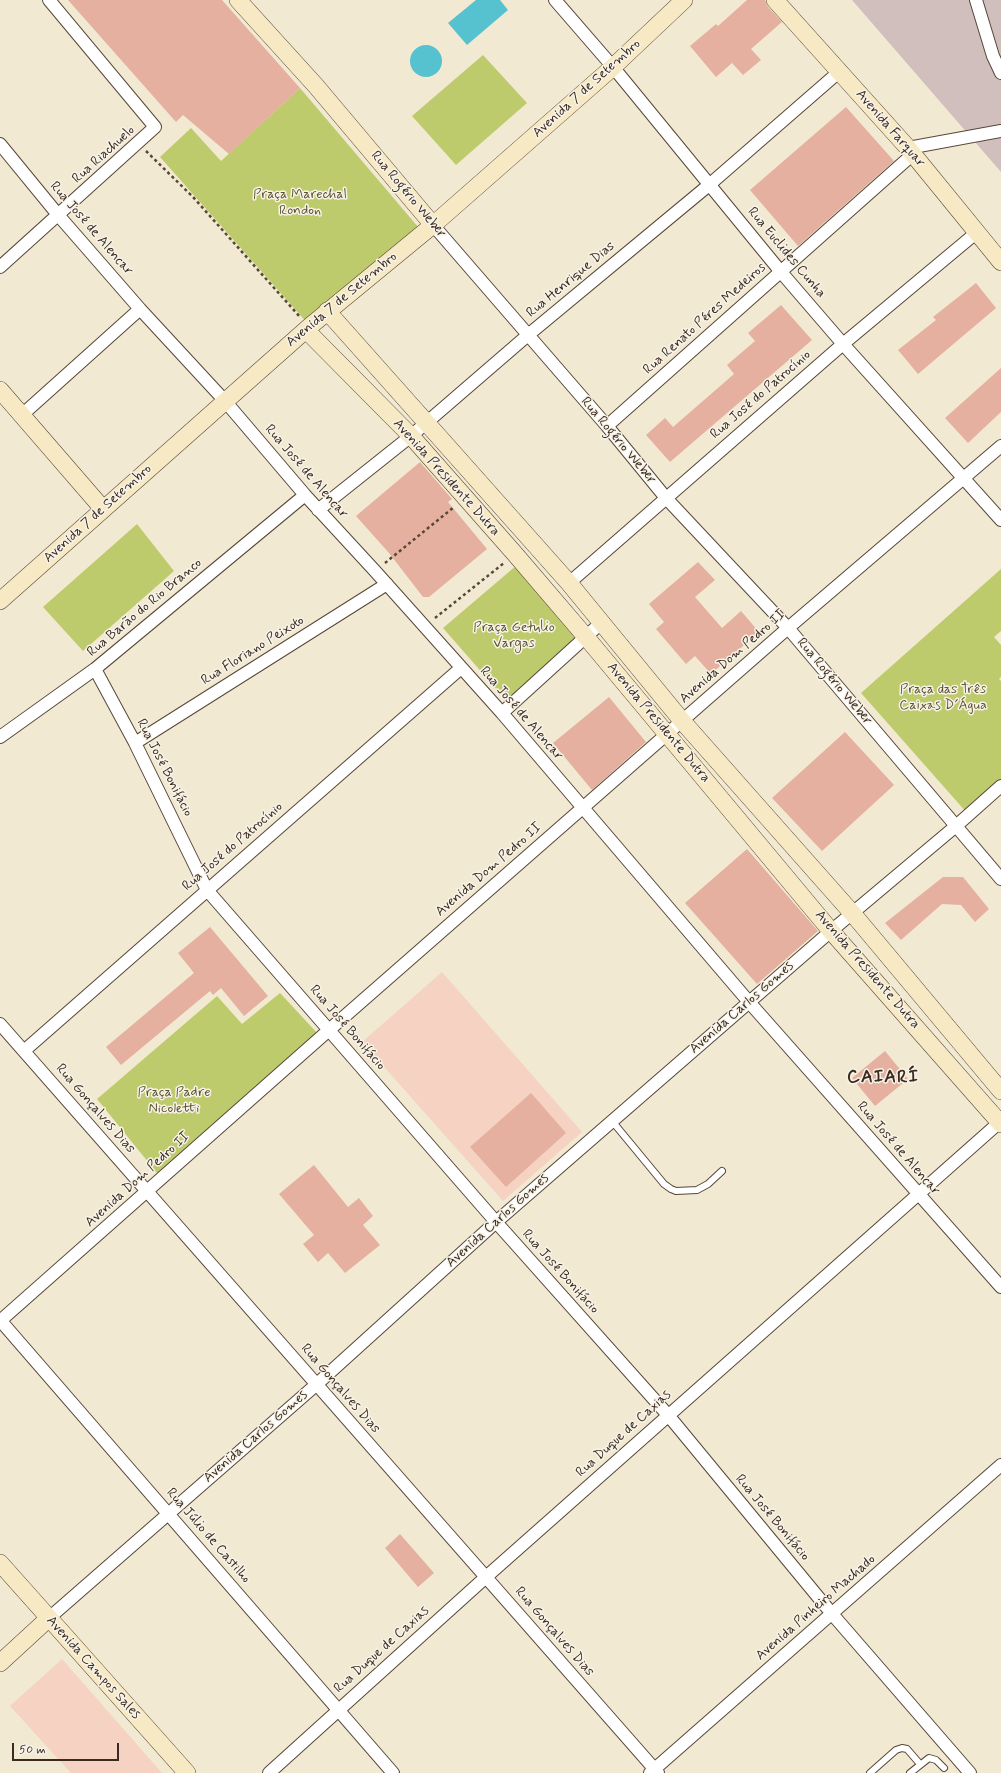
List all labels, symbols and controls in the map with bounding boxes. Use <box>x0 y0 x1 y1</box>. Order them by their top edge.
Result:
street label: Avenida 7 de Setembro <box>530 36 644 142</box>
street label: Avenida Farquar <box>852 87 928 171</box>
street label: Rua Riachuelo <box>69 122 139 188</box>
street label: Rua Rogério Weber <box>367 148 449 242</box>
street label: Rua José de Alencar <box>46 179 136 279</box>
park label: Praça Marechal Rondon <box>253 187 347 220</box>
street label: Rua Euclides Cunha <box>743 204 829 302</box>
street label: Rua Henrique Dias <box>523 238 619 322</box>
street label: Avenida 7 de Setembro <box>283 249 401 351</box>
street label: Rua Renato Péres Medeiros <box>640 259 770 379</box>
street label: Rua José do Patrocínio <box>707 347 815 443</box>
street label: Rua Rogério Weber <box>577 394 659 488</box>
street label: Avenida Presidente Dutra <box>389 416 503 540</box>
street label: Rua José de Alencar <box>261 422 351 522</box>
street label: Avenida 7 de Setembro <box>41 461 155 567</box>
street label: Rua Barão do Rio Branco <box>84 555 206 661</box>
street label: Avenida Dom Pedro II <box>677 606 789 708</box>
street label: Rua Floriano Peixoto <box>198 613 308 689</box>
park label: Praça Getulio Vargas <box>473 620 555 652</box>
street label: Rua Rogério Weber <box>793 635 875 729</box>
street label: Avenida Presidente Dutra <box>603 659 713 787</box>
street label: Rua José de Alencar <box>476 664 566 764</box>
park label: Praça das Três Caixas D´Água <box>899 682 987 714</box>
street label: Rua José Bonifácio <box>132 716 196 820</box>
street label: Rua José do Patrocínio <box>179 799 287 895</box>
street label: Avenida Dom Pedro II <box>433 819 545 921</box>
street label: Avenida Presidente Dutra <box>811 907 923 1033</box>
street label: Avenida Carlos Gomes <box>686 958 798 1058</box>
street label: Rua José Bonifácio <box>305 982 389 1074</box>
street label: Rua Gonçalves Dias <box>52 1061 138 1157</box>
district label: CAIARÍ <box>847 1067 919 1089</box>
park label: Praça Padre Nicoletti <box>137 1085 211 1118</box>
street label: Rua José de Alencar <box>853 1099 943 1199</box>
street label: Avenida Dom Pedro II <box>82 1129 194 1231</box>
street label: Avenida Carlos Gomes <box>443 1170 553 1272</box>
street label: Rua José Bonifácio <box>518 1226 602 1318</box>
street label: Rua Gonçalves Dias <box>297 1341 383 1437</box>
street label: Avenida Carlos Gomes <box>200 1387 312 1487</box>
street label: Rua Duque de Caxias <box>573 1387 675 1481</box>
street label: Rua José Bonifácio <box>731 1471 813 1565</box>
street label: Rua Júlio de Castilho <box>162 1485 254 1587</box>
street label: Avenida Pinheiro Machado <box>753 1551 879 1665</box>
street label: Rua Gonçalves Dias <box>511 1584 597 1680</box>
street label: Rua Duque de Caxias <box>331 1603 433 1697</box>
street label: Avenida Campos Sales <box>42 1613 144 1723</box>
scale bar <box>14 1735 121 1761</box>
text: 50 m <box>19 1742 46 1758</box>

